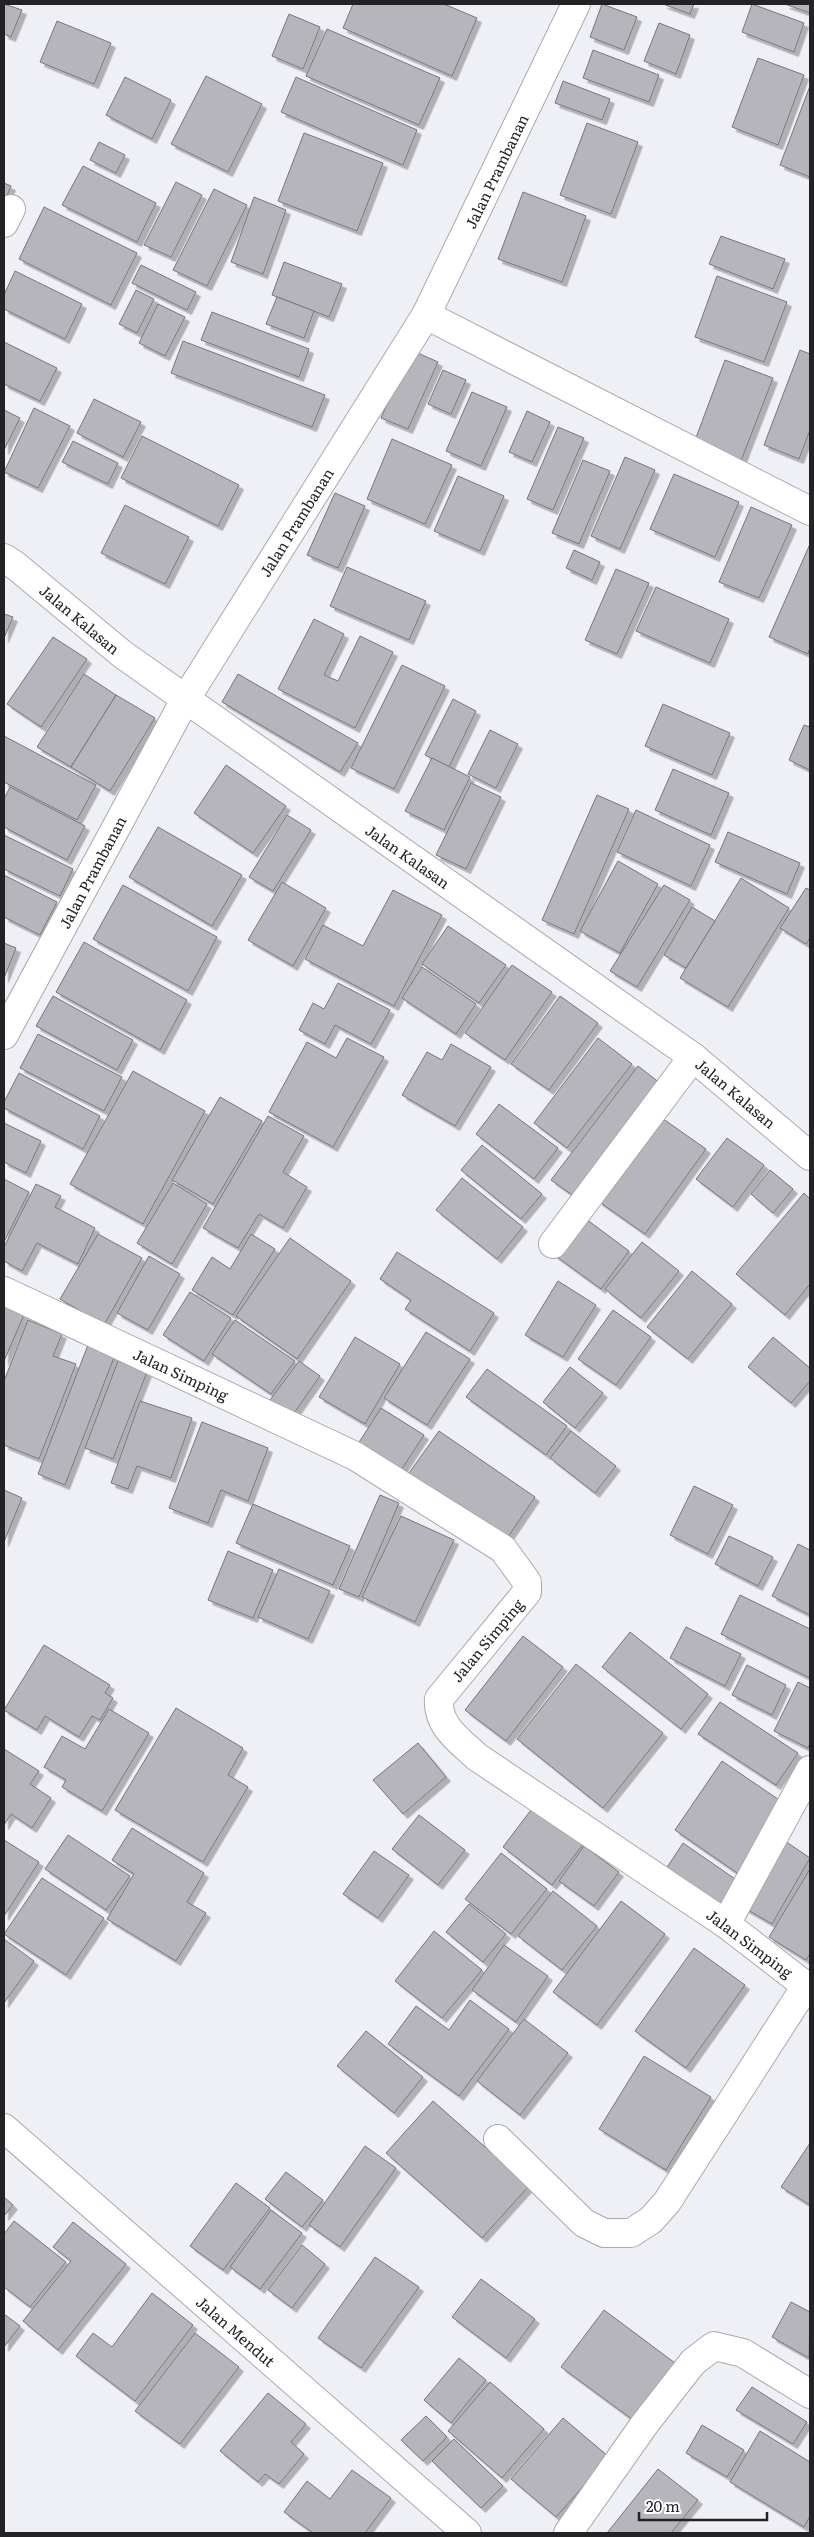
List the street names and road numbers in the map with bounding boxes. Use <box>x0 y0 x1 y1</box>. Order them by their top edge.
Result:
street label: Jalan Prambanan <box>458 110 534 232</box>
street label: Jalan Prambanan <box>253 463 339 581</box>
street label: Jalan Kalasan <box>35 579 125 660</box>
street label: Jalan Prambanan <box>53 811 131 932</box>
street label: Jalan Kalasan <box>361 818 455 894</box>
street label: Jalan Kalasan <box>691 1053 781 1134</box>
street label: Jalan Simping <box>130 1342 233 1406</box>
street label: Jalan Simping <box>445 1593 529 1687</box>
street label: Jalan Simping <box>702 1903 798 1983</box>
street label: Jalan Mendut <box>191 2290 281 2372</box>

